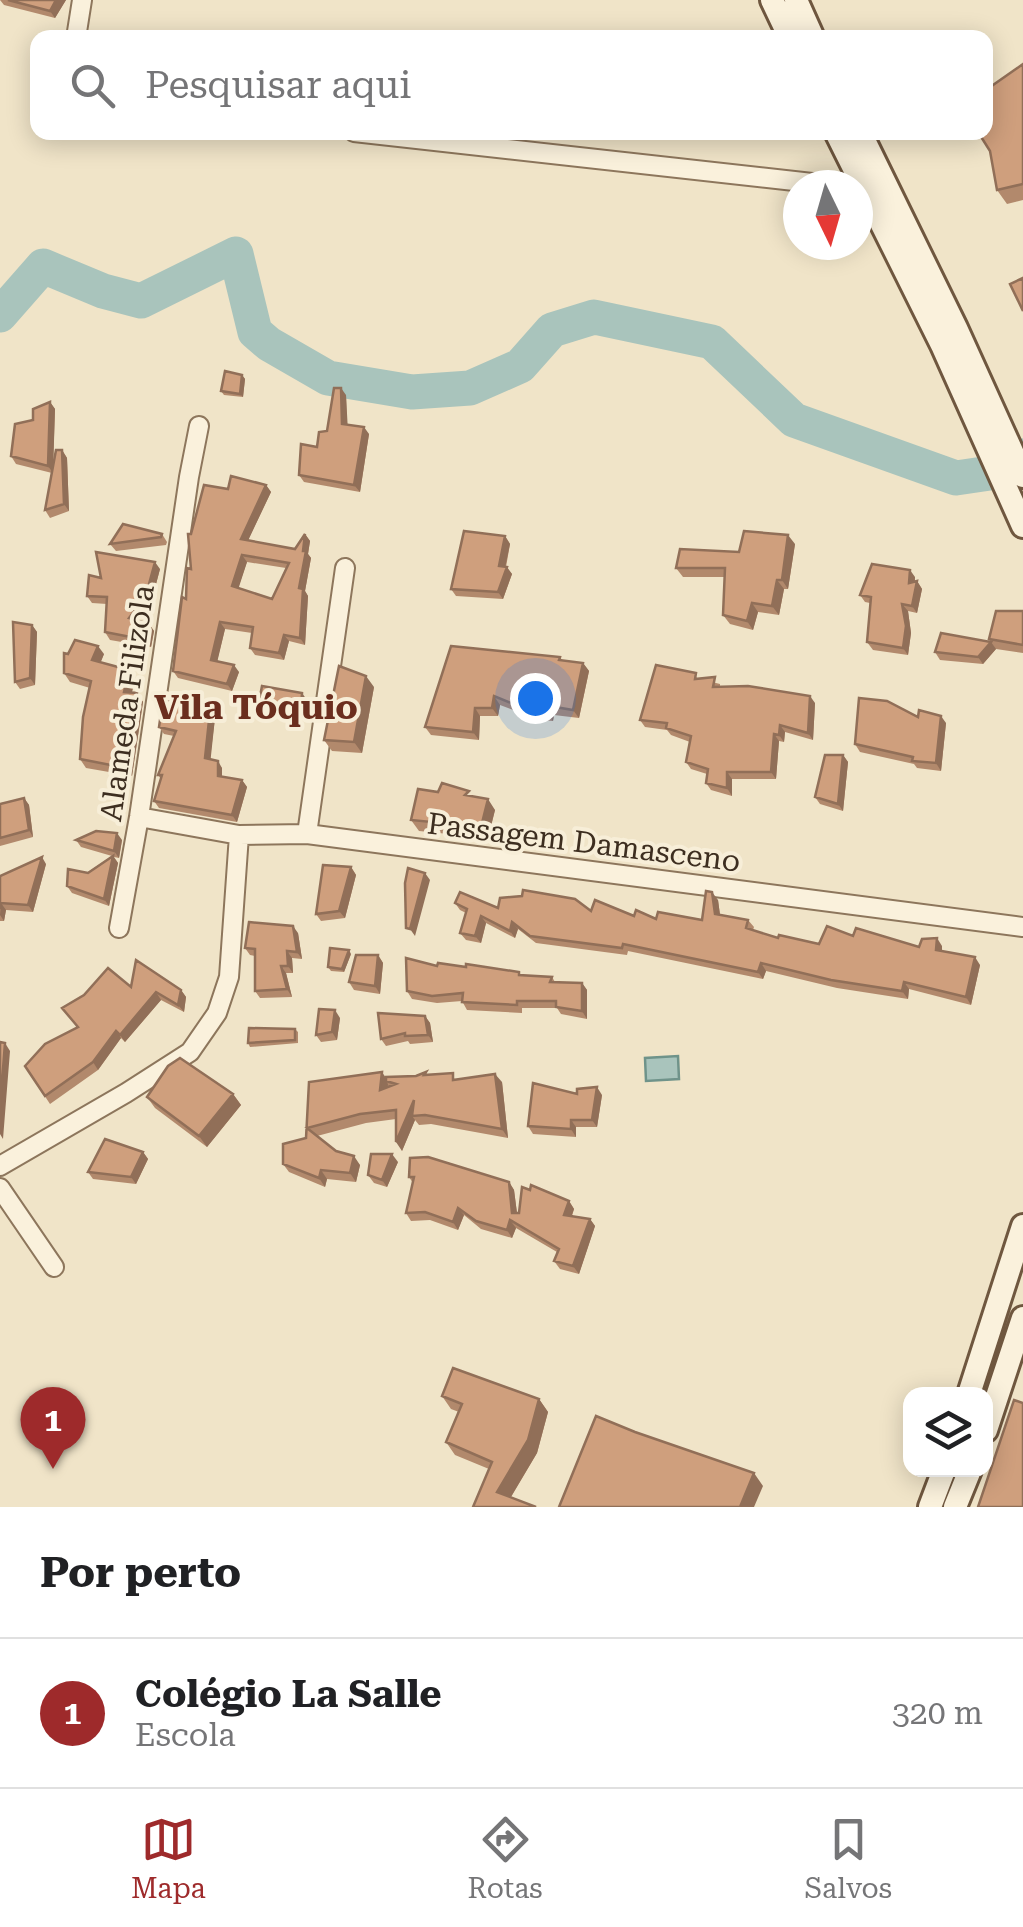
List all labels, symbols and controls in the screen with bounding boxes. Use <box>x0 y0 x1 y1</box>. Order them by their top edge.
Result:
search box <box>30 30 993 140</box>
icon: search <box>65 58 120 113</box>
text: Pesquisar aqui <box>145 63 411 107</box>
north arrow <box>783 170 873 260</box>
street label: Alameda Filizola <box>93 582 161 824</box>
your location <box>510 673 561 724</box>
district label: Vila Tóquio <box>154 687 358 728</box>
street label: Passagem Damasceno <box>425 805 743 879</box>
pin: 1 <box>20 1386 86 1469</box>
map controls <box>903 1387 993 1477</box>
button: layers <box>903 1387 993 1477</box>
text: Por perto <box>40 1548 241 1597</box>
text: Colégio La Salle <box>135 1672 442 1716</box>
text: 1 <box>64 1694 81 1732</box>
text: 320 m <box>892 1694 983 1732</box>
text: Escola <box>135 1716 236 1754</box>
tab: Mapa <box>131 1812 206 1905</box>
tab: Rotas <box>468 1812 543 1905</box>
tab: Salvos <box>805 1812 892 1905</box>

